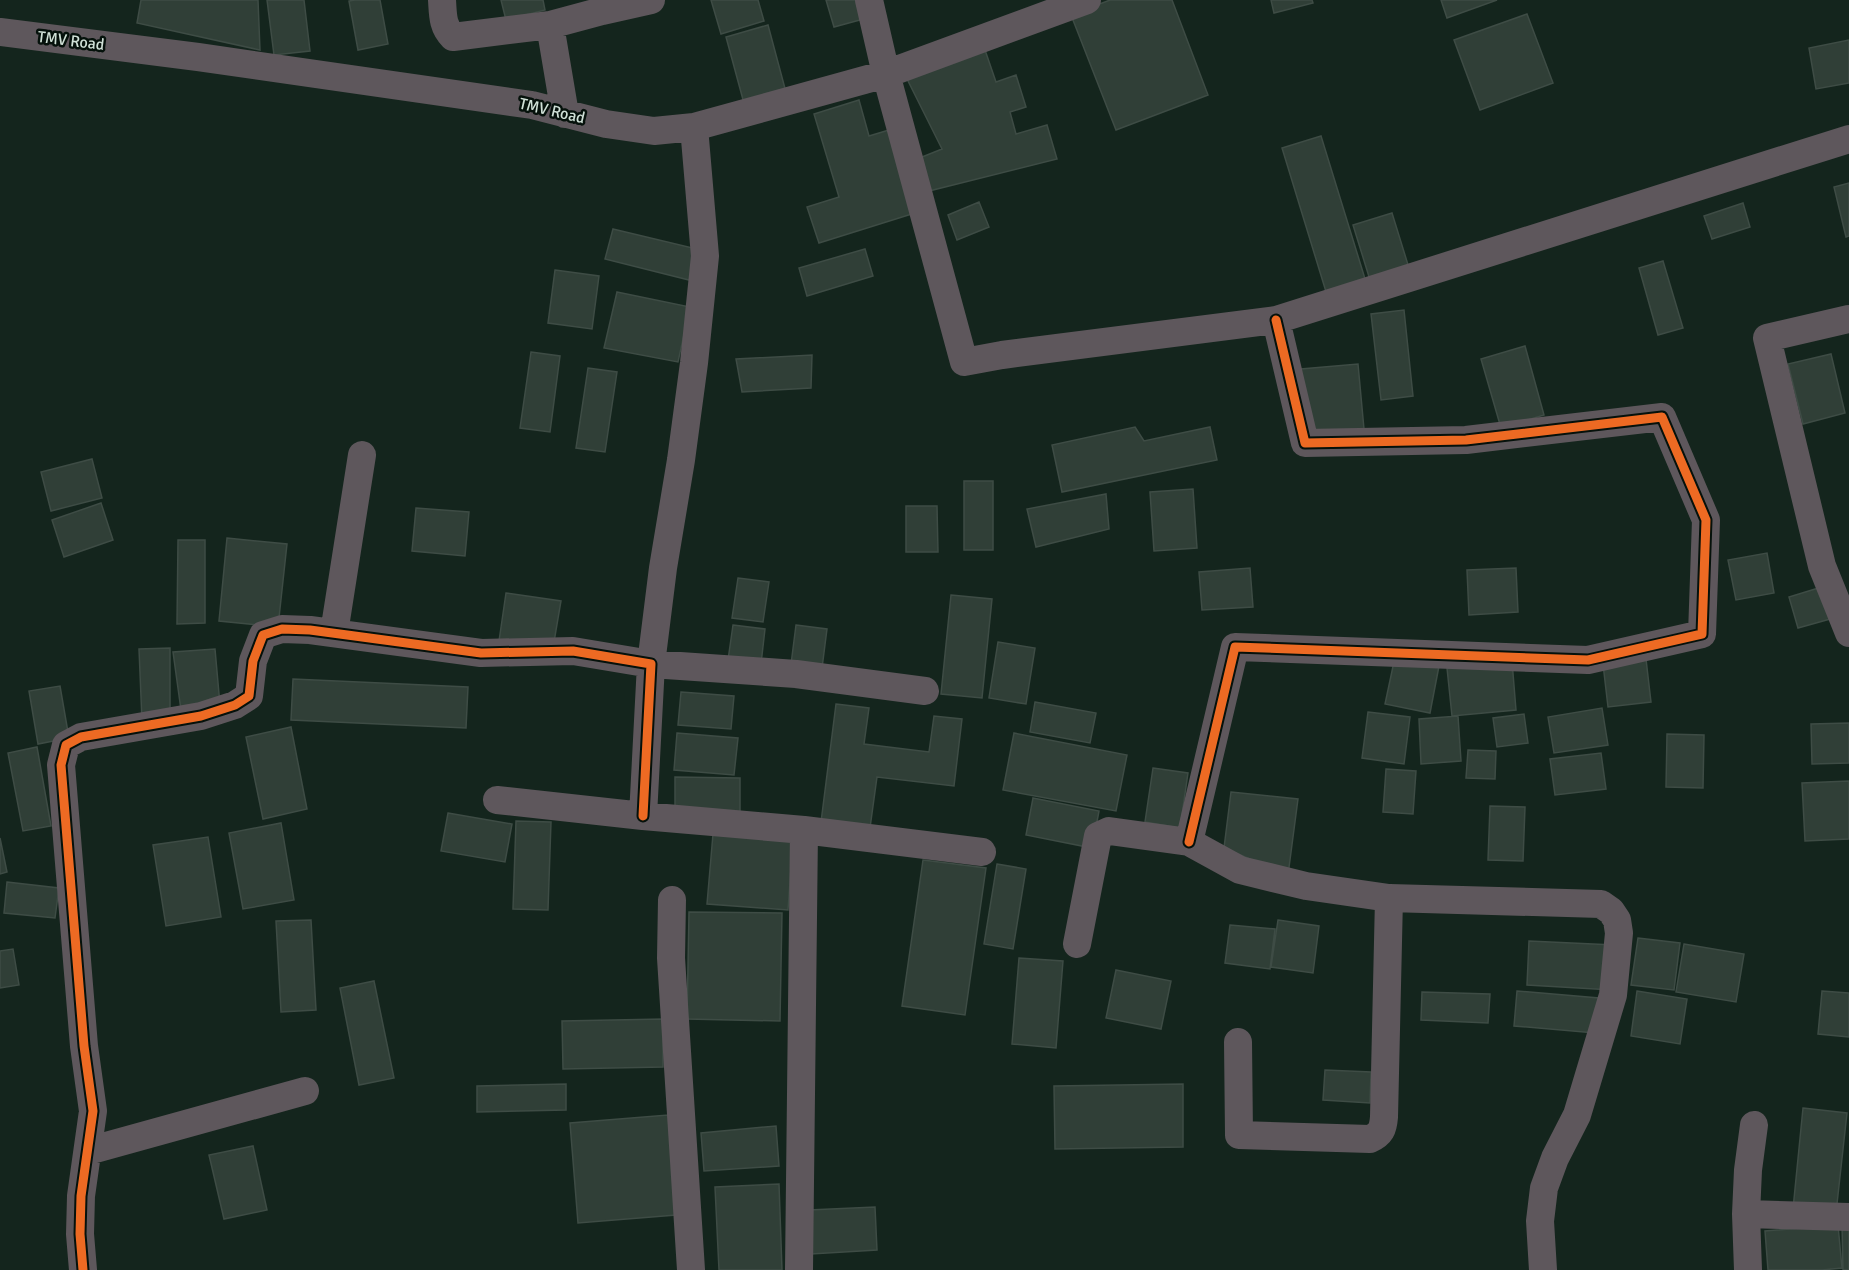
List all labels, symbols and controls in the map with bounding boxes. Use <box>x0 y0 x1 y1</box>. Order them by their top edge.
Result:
street label: TMV Road <box>36 27 106 55</box>
street label: TMV Road <box>517 94 587 128</box>

